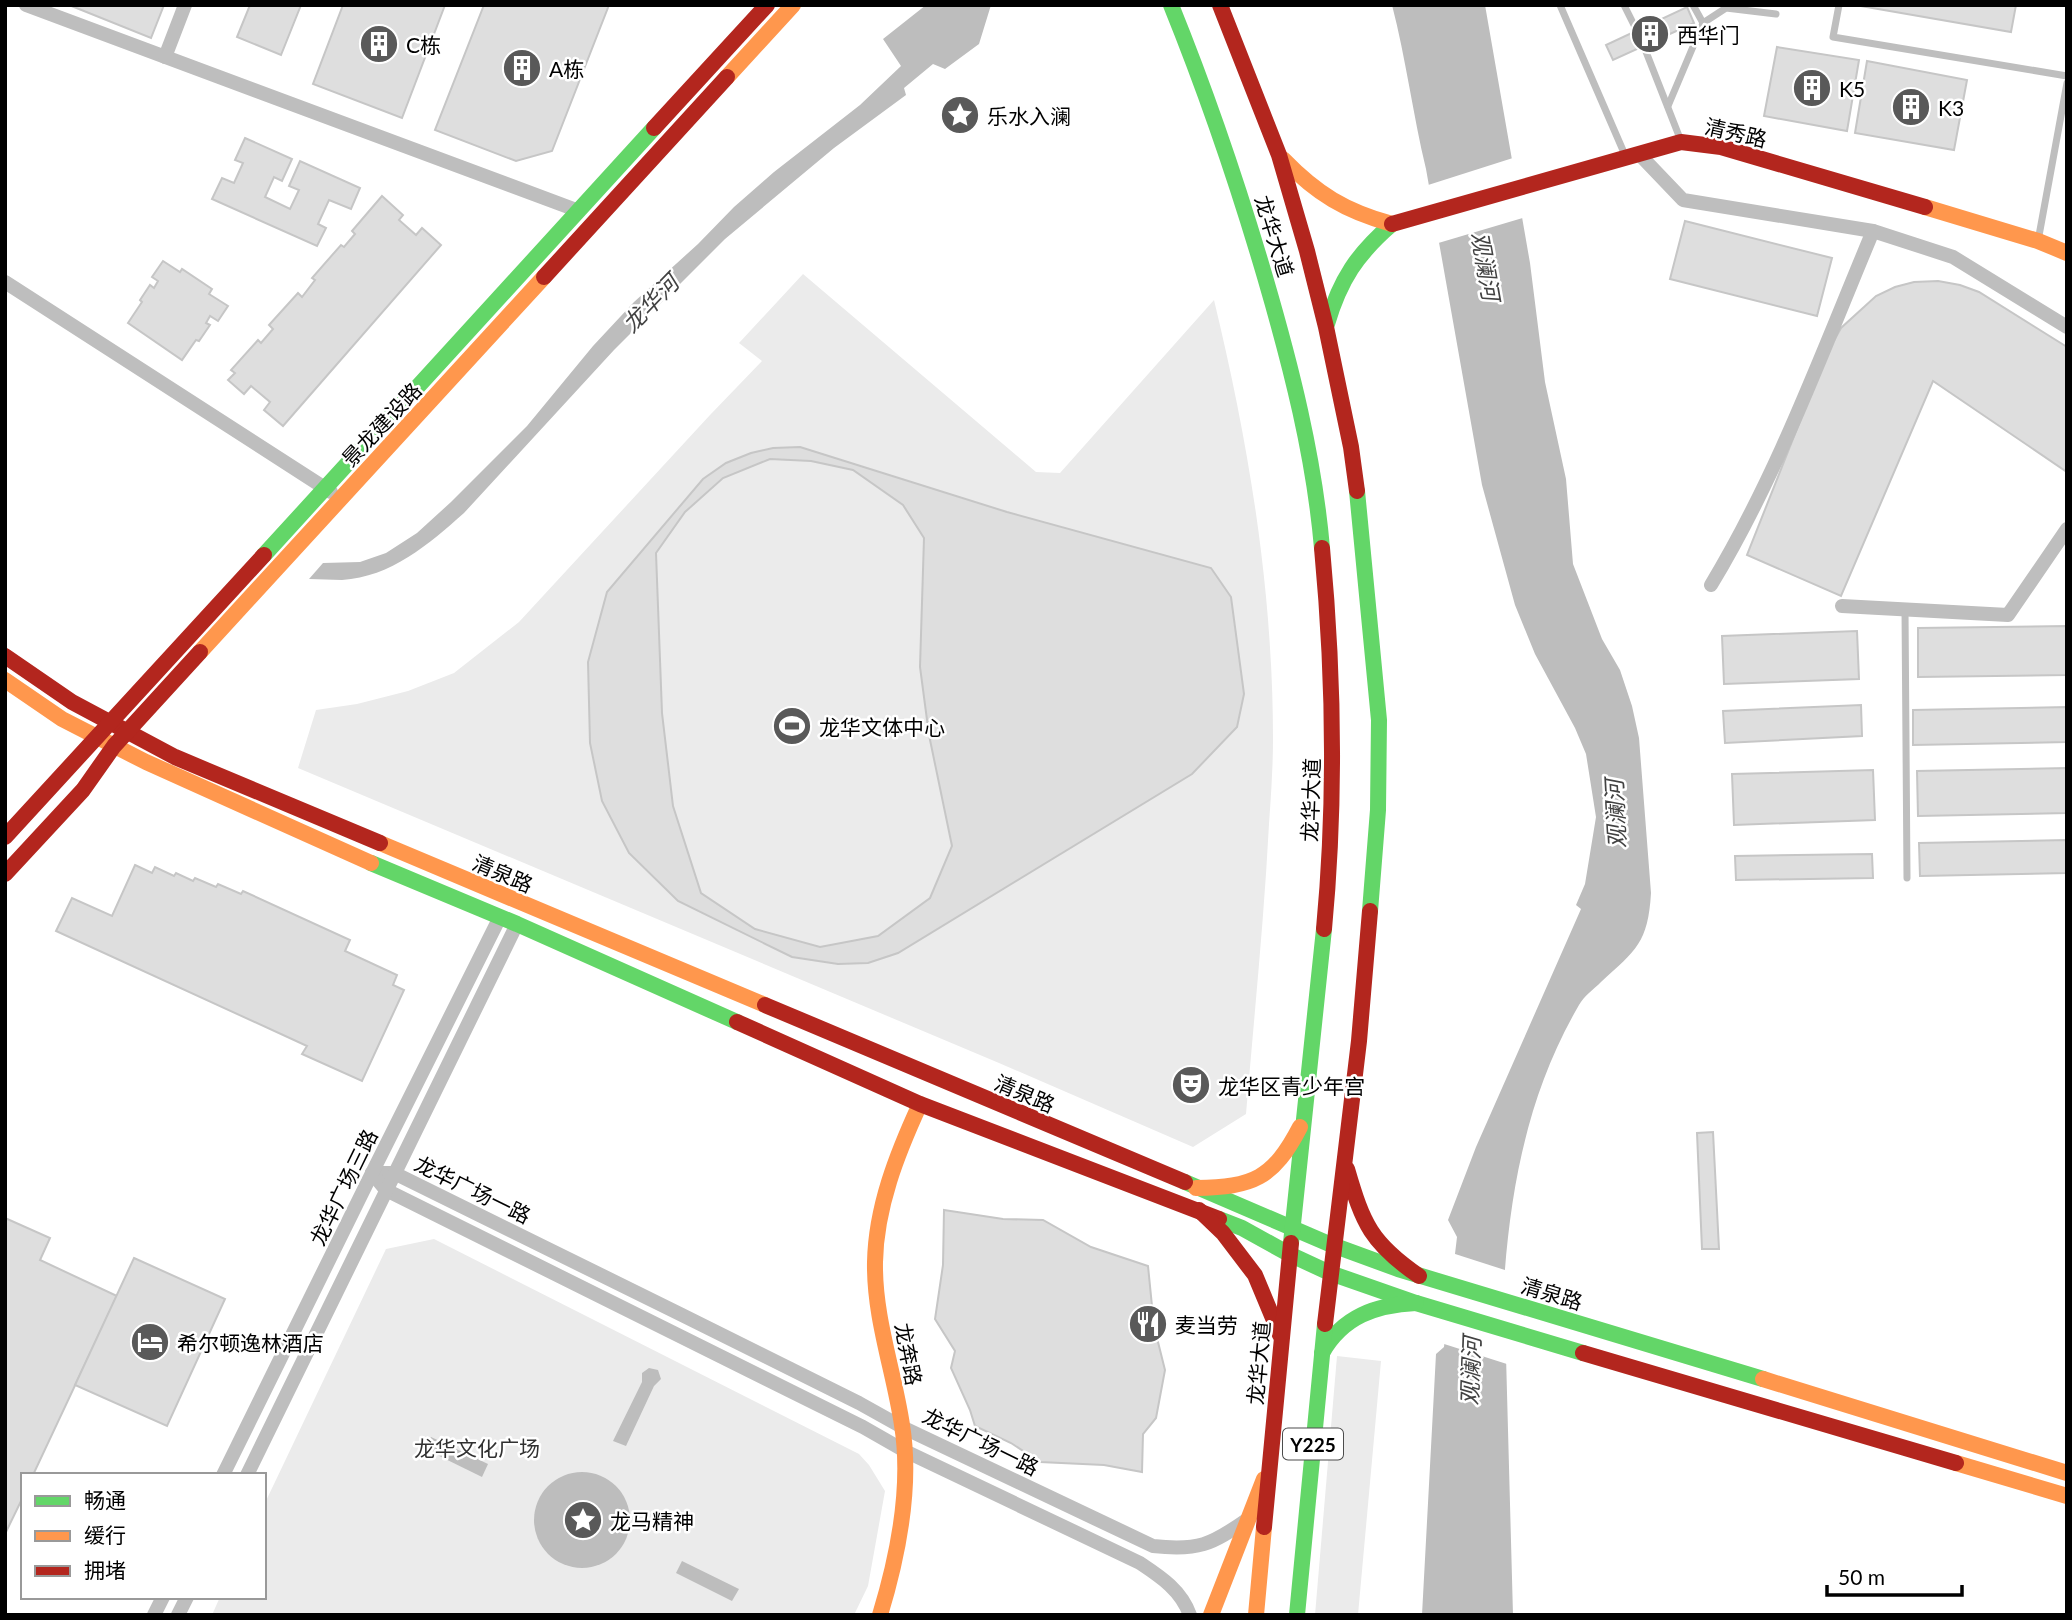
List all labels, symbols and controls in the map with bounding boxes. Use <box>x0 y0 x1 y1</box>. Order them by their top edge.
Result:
building icon: 西华门 <box>1629 13 1671 55</box>
place label: 西华门 <box>1677 22 1740 47</box>
building icon: C栋 <box>358 23 400 65</box>
place label: C栋 <box>406 32 441 57</box>
building icon: A栋 <box>501 47 543 89</box>
place label: A栋 <box>549 56 584 81</box>
building icon: K5 <box>1791 67 1833 109</box>
place label: K5 <box>1839 76 1865 101</box>
building icon: K3 <box>1890 86 1932 128</box>
place icon: 乐水入澜 <box>939 94 981 136</box>
place label: K3 <box>1938 95 1964 120</box>
place label: 乐水入澜 <box>987 103 1071 128</box>
street label: 清秀路 <box>1702 113 1770 151</box>
street label: 龙华大道 <box>1251 192 1299 280</box>
water label: 观澜河 <box>1466 230 1506 306</box>
water label: 龙华河 <box>616 266 687 338</box>
street label: 景龙建设路 <box>336 377 426 471</box>
sports icon: 龙华文体中心 <box>771 705 813 747</box>
place label: 龙华文体中心 <box>819 714 945 739</box>
street label: 龙华大道 <box>1296 758 1324 842</box>
water label: 观澜河 <box>1599 775 1631 849</box>
street label: 清泉路 <box>469 849 537 897</box>
theatre icon: 龙华区青少年宫 <box>1170 1064 1212 1106</box>
street label: 清泉路 <box>991 1069 1059 1117</box>
place label: 龙华区青少年宫 <box>1218 1073 1365 1098</box>
street label: 龙华广场三路 <box>304 1125 382 1249</box>
street label: 龙华广场一路 <box>411 1150 535 1228</box>
street label: 清泉路 <box>1518 1272 1586 1314</box>
restaurant icon: 麦当劳 <box>1127 1303 1169 1345</box>
place label: 麦当劳 <box>1175 1312 1238 1337</box>
street label: 龙华大道 <box>1242 1320 1274 1406</box>
hotel icon: 希尔顿逸林酒店 <box>129 1321 171 1363</box>
street label: 龙奔路 <box>891 1321 927 1387</box>
place label: 希尔顿逸林酒店 <box>177 1330 324 1355</box>
water label: 观澜河 <box>1455 1332 1485 1406</box>
street label: 龙华广场一路 <box>919 1402 1043 1480</box>
road number: Y225 <box>1283 1428 1343 1460</box>
park label: 龙华文化广场 <box>414 1435 540 1460</box>
legend <box>21 1473 266 1599</box>
text: 畅通 <box>84 1487 126 1512</box>
place icon: 龙马精神 <box>562 1499 604 1541</box>
place label: 龙马精神 <box>610 1508 694 1533</box>
text: 缓行 <box>84 1522 126 1547</box>
scale bar <box>1827 1554 1962 1598</box>
text: 拥堵 <box>84 1557 126 1582</box>
text: 50 m <box>1838 1564 1885 1589</box>

